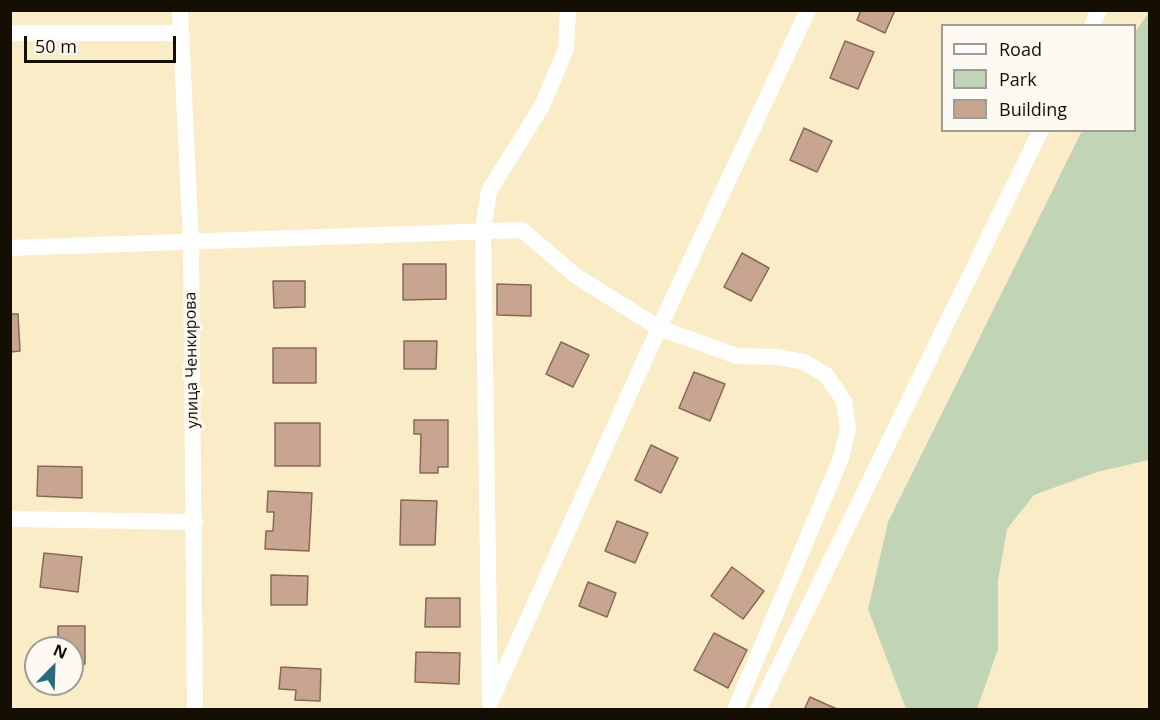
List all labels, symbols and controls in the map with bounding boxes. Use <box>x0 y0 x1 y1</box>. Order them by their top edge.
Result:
scale bar <box>27 24 178 62</box>
legend <box>941 24 1136 132</box>
text: 50 m <box>35 34 77 58</box>
text: Road <box>999 37 1042 61</box>
text: Park <box>999 67 1037 91</box>
text: Building <box>999 97 1067 121</box>
street label: улица Ченкирова <box>181 292 203 428</box>
north arrow <box>24 636 84 696</box>
text: N <box>50 639 71 664</box>

